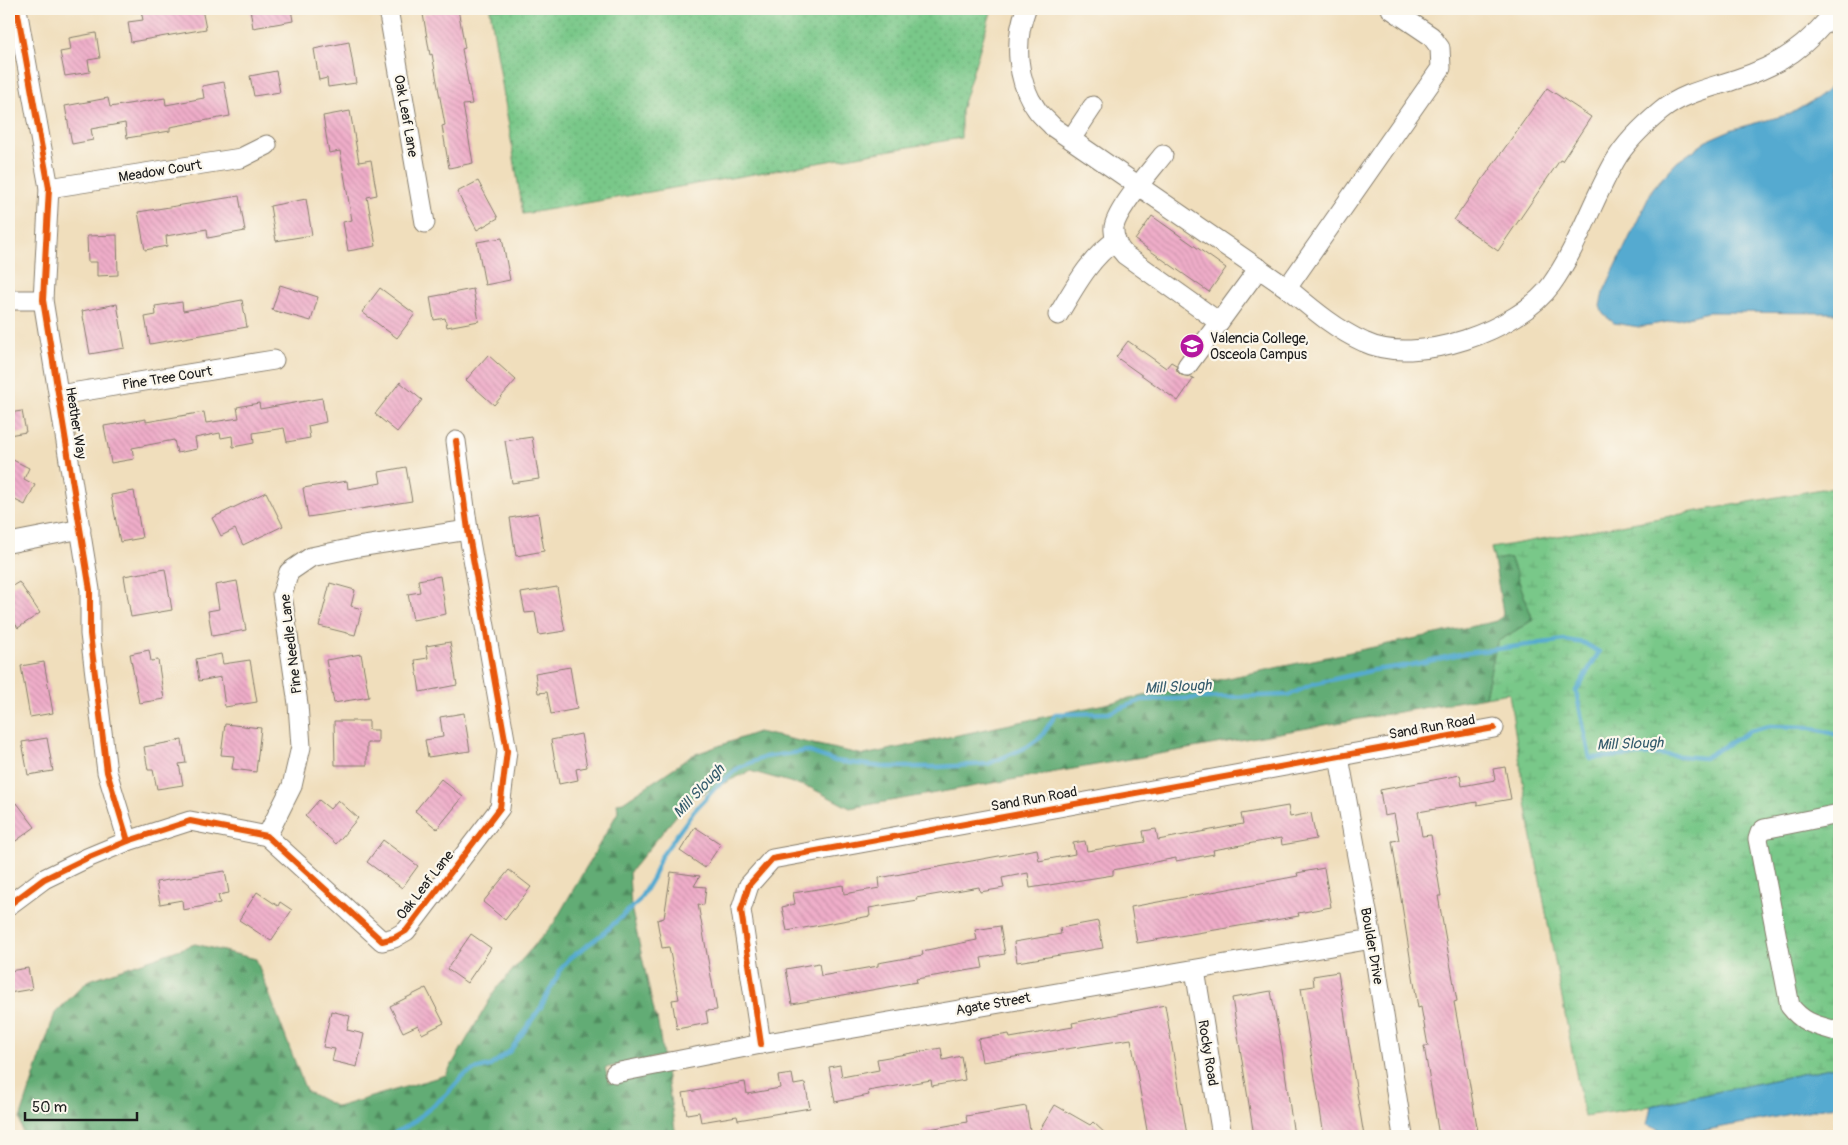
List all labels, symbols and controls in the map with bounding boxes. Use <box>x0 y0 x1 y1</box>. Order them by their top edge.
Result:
street label: Oak Leaf Lane <box>390 74 422 158</box>
street label: Meadow Court <box>117 156 203 186</box>
place label: Valencia College, Osceola Campus <box>1210 330 1308 363</box>
school or university icon: Valencia College, Osceola Campus <box>1179 333 1205 359</box>
street label: Pine Tree Court <box>121 362 213 393</box>
street label: Heather Way <box>62 386 90 460</box>
street label: Pine Needle Lane <box>276 593 306 695</box>
water label: Mill Slough <box>1144 676 1213 698</box>
street label: Sand Run Road <box>1388 711 1477 743</box>
water label: Mill Slough <box>1596 733 1665 755</box>
water label: Mill Slough <box>669 759 729 822</box>
street label: Sand Run Road <box>990 783 1079 815</box>
street label: Oak Leaf Lane <box>393 847 457 923</box>
street label: Boulder Drive <box>1357 906 1387 986</box>
street label: Agate Street <box>954 989 1032 1019</box>
street label: Rocky Road <box>1194 1019 1222 1087</box>
scale bar <box>25 1090 138 1122</box>
text: 50 m <box>32 1098 67 1117</box>

